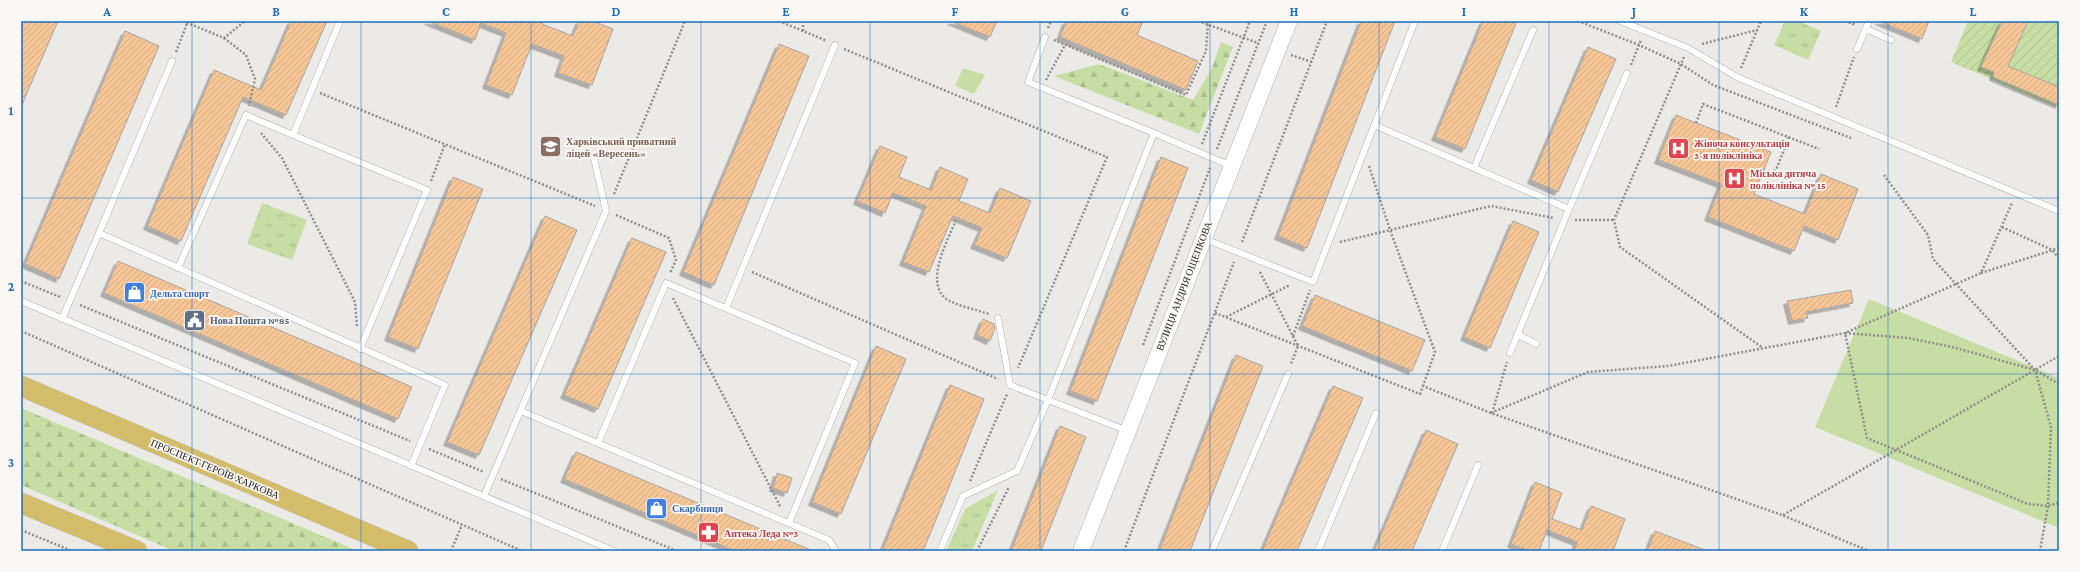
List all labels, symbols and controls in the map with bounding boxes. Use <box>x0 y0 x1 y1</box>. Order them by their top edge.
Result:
text: A <box>102 4 111 19</box>
text: B <box>272 4 280 19</box>
text: C <box>442 4 450 19</box>
text: D <box>612 4 621 19</box>
text: E <box>782 4 790 19</box>
text: F <box>952 4 959 19</box>
text: G <box>1121 4 1129 19</box>
text: H <box>1290 4 1299 19</box>
text: I <box>1462 4 1466 19</box>
text: J <box>1630 4 1636 19</box>
text: K <box>1800 4 1809 19</box>
text: L <box>1970 4 1977 19</box>
text: 1 <box>9 103 14 118</box>
school or university icon: Харківський приватний ліцей «Вересень» <box>537 134 563 160</box>
place label: Харківський приватний ліцей «Вересень» <box>566 136 676 159</box>
hospital icon: Жіноча консультація 3-я поліклініка <box>1665 136 1691 162</box>
place label: Жіноча консультація 3-я поліклініка <box>1694 138 1790 161</box>
hospital icon: Міська дитяча поліклініка № 15 <box>1721 166 1747 192</box>
place label: Міська дитяча поліклініка № 15 <box>1750 168 1826 191</box>
street label: ВУЛИЦЯ АНДРІЯ ОЩЕПКОВА <box>1154 219 1214 352</box>
text: 2 <box>8 279 15 294</box>
shop icon: Дельта спорт <box>122 280 148 306</box>
place label: Дельта спорт <box>150 288 210 299</box>
public building icon: Нова Пошта №85 <box>181 307 207 333</box>
place label: Нова Пошта №85 <box>210 315 290 326</box>
street label: ПРОСПЕКТ ГЕРОЇВ ХАРКОВА <box>149 437 282 501</box>
text: 3 <box>8 455 14 470</box>
shop icon: Скарбниця <box>644 495 670 521</box>
place label: Скарбниця <box>672 503 724 514</box>
pharmacy icon: Аптека Леда №3 <box>696 520 722 546</box>
place label: Аптека Леда №3 <box>724 528 798 539</box>

